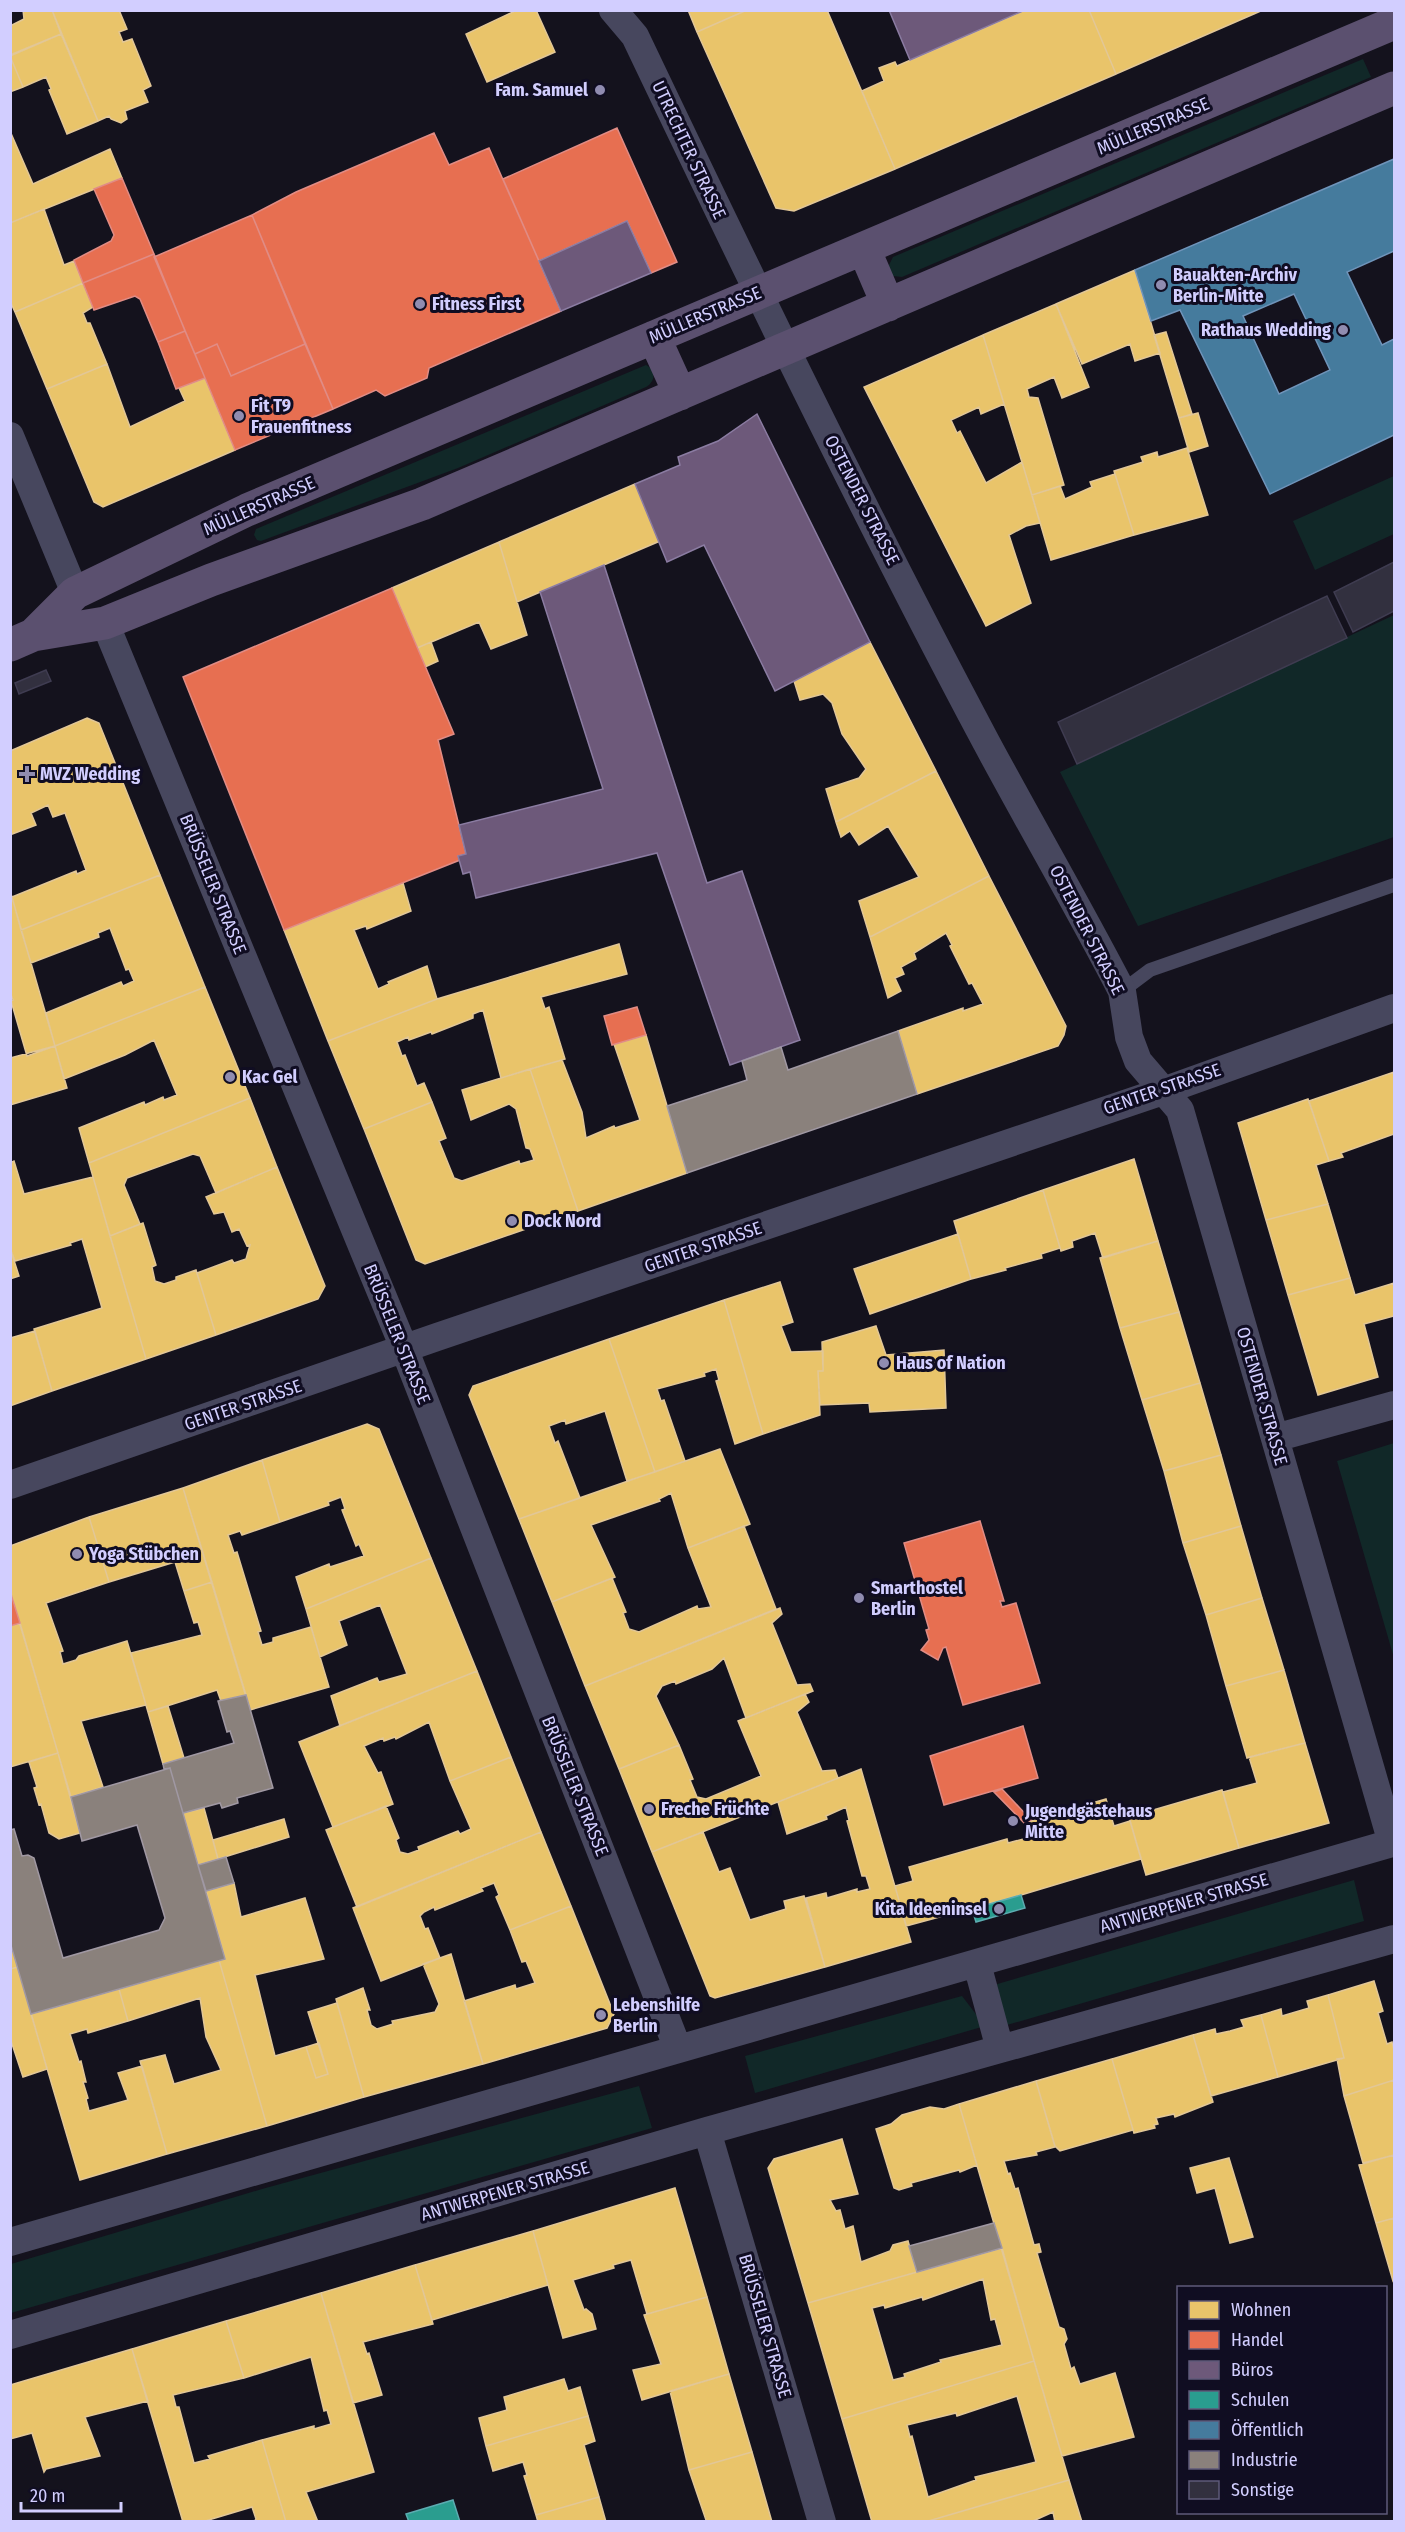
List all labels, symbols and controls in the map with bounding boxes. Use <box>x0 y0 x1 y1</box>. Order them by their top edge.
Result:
street label: UTRECHTER STRASSE <box>647 77 731 223</box>
place label: Fam. Samuel <box>495 79 588 101</box>
marker: Fam. Samuel <box>593 83 607 97</box>
street label: MÜLLERSTRASSE <box>1094 92 1212 160</box>
place label: Bauakten-Archiv Berlin-Mitte <box>1173 264 1297 307</box>
marker: Bauakten-Archiv Berlin-Mitte <box>1154 278 1168 292</box>
street label: MÜLLERSTRASSE <box>646 281 764 349</box>
place label: Fitness First <box>432 293 522 315</box>
marker: Fitness First <box>413 297 427 311</box>
place label: Rathaus Wedding <box>1201 319 1331 341</box>
marker: Rathaus Wedding <box>1336 323 1350 337</box>
place label: Fit T9 Frauenfitness <box>251 395 352 438</box>
marker: Fit T9 Frauenfitness <box>232 409 246 423</box>
street label: OSTENDER STRASSE <box>820 431 904 569</box>
street label: MÜLLERSTRASSE <box>200 472 318 540</box>
place label: MVZ Wedding <box>40 763 140 785</box>
marker: MVZ Wedding <box>18 765 36 783</box>
street label: BRÜSSELER STRASSE <box>175 811 251 957</box>
street label: OSTENDER STRASSE <box>1045 861 1129 999</box>
street label: GENTER STRASSE <box>1100 1059 1224 1119</box>
place label: Kac Gel <box>242 1066 298 1088</box>
marker: Kac Gel <box>223 1070 237 1084</box>
place label: Dock Nord <box>524 1210 601 1232</box>
marker: Dock Nord <box>505 1214 519 1228</box>
street label: GENTER STRASSE <box>641 1217 765 1277</box>
street label: BRÜSSELER STRASSE <box>359 1261 435 1407</box>
street label: OSTENDER STRASSE <box>1232 1324 1292 1468</box>
place label: Haus of Nation <box>896 1352 1006 1374</box>
marker: Haus of Nation <box>877 1356 891 1370</box>
street label: GENTER STRASSE <box>181 1375 305 1435</box>
place label: Yoga Stübchen <box>88 1543 199 1565</box>
marker: Yoga Stübchen <box>70 1547 84 1561</box>
place label: Smarthostel Berlin <box>871 1577 963 1620</box>
marker: Smarthostel Berlin <box>852 1591 866 1605</box>
street label: BRÜSSELER STRASSE <box>537 1713 613 1859</box>
place label: Freche Früchte <box>661 1798 769 1820</box>
place label: Jugendgästehaus Mitte <box>1024 1800 1153 1843</box>
marker: Freche Früchte <box>642 1802 656 1816</box>
marker: Jugendgästehaus Mitte <box>1006 1814 1020 1828</box>
street label: ANTWERPENER STRASSE <box>1097 1868 1271 1938</box>
place label: Kita Ideeninsel <box>875 1898 987 1920</box>
marker: Kita Ideeninsel <box>992 1902 1006 1916</box>
place label: Lebenshilfe Berlin <box>613 1994 700 2037</box>
marker: Lebenshilfe Berlin <box>594 2008 608 2022</box>
street label: ANTWERPENER STRASSE <box>418 2156 592 2226</box>
street label: BRÜSSELER STRASSE <box>734 2251 796 2401</box>
legend <box>1177 2286 1387 2514</box>
text: Wohnen <box>1231 2299 1291 2321</box>
text: Handel <box>1231 2329 1284 2351</box>
text: Büros <box>1231 2359 1274 2381</box>
text: Schulen <box>1231 2389 1290 2411</box>
text: Öffentlich <box>1231 2419 1304 2441</box>
text: Industrie <box>1231 2449 1298 2471</box>
scale bar <box>21 2475 122 2513</box>
text: Sonstige <box>1231 2479 1294 2501</box>
text: 20 m <box>30 2485 65 2507</box>

